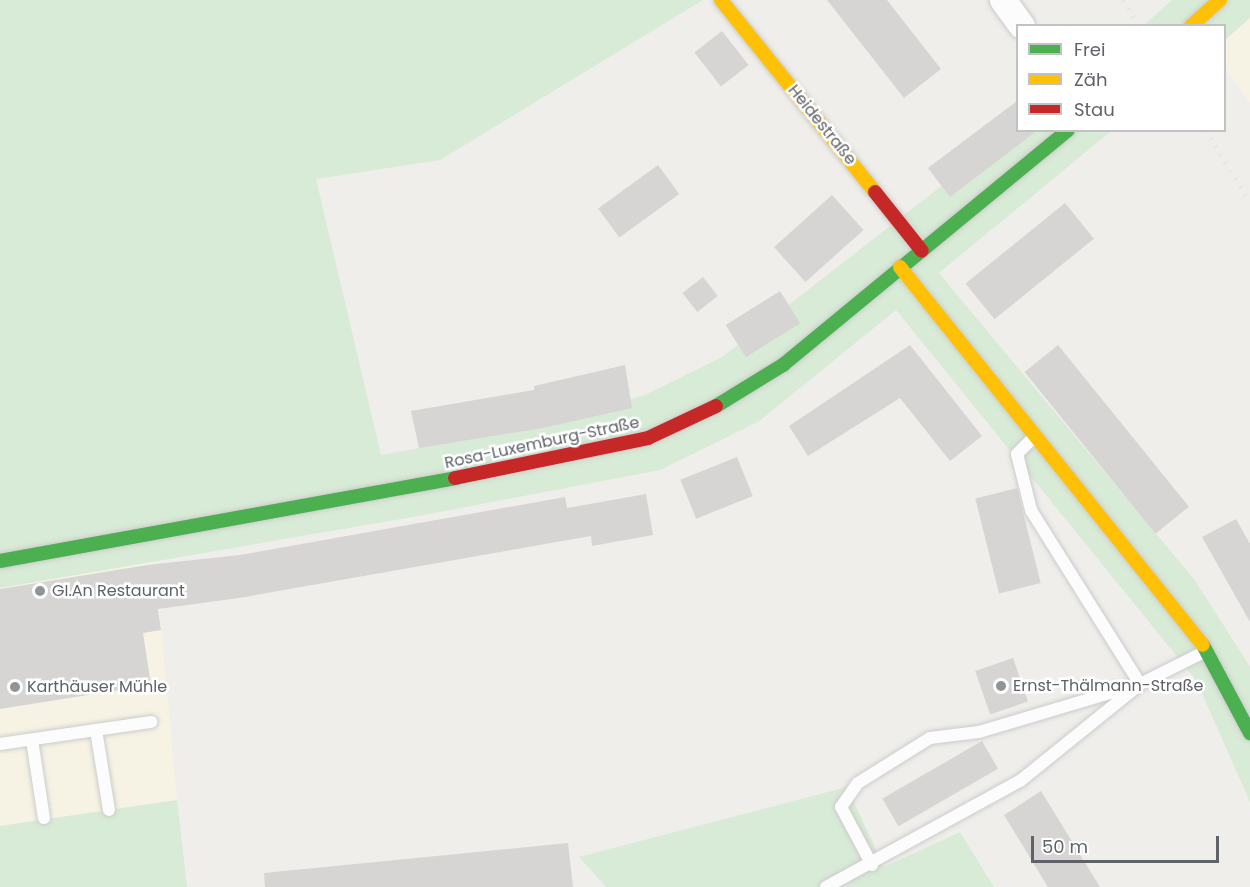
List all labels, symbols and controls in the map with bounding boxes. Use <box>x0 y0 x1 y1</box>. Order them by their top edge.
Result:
legend <box>1016 24 1226 132</box>
text: Frei <box>1074 37 1105 62</box>
text: Zäh <box>1074 67 1107 92</box>
street label: Heidestraße <box>784 81 860 169</box>
text: Stau <box>1074 97 1115 122</box>
street label: Rosa-Luxemburg-Straße <box>443 413 641 473</box>
place label: GI.An Restaurant <box>52 581 185 601</box>
marker: GI.An Restaurant <box>33 584 47 598</box>
place label: Ernst-Thälmann-Straße <box>1013 676 1203 696</box>
place label: Karthäuser Mühle <box>27 677 167 697</box>
marker: Ernst-Thälmann-Straße <box>994 679 1008 693</box>
marker: Karthäuser Mühle <box>8 680 22 694</box>
scale bar <box>1034 824 1222 862</box>
text: 50 m <box>1042 834 1088 859</box>

